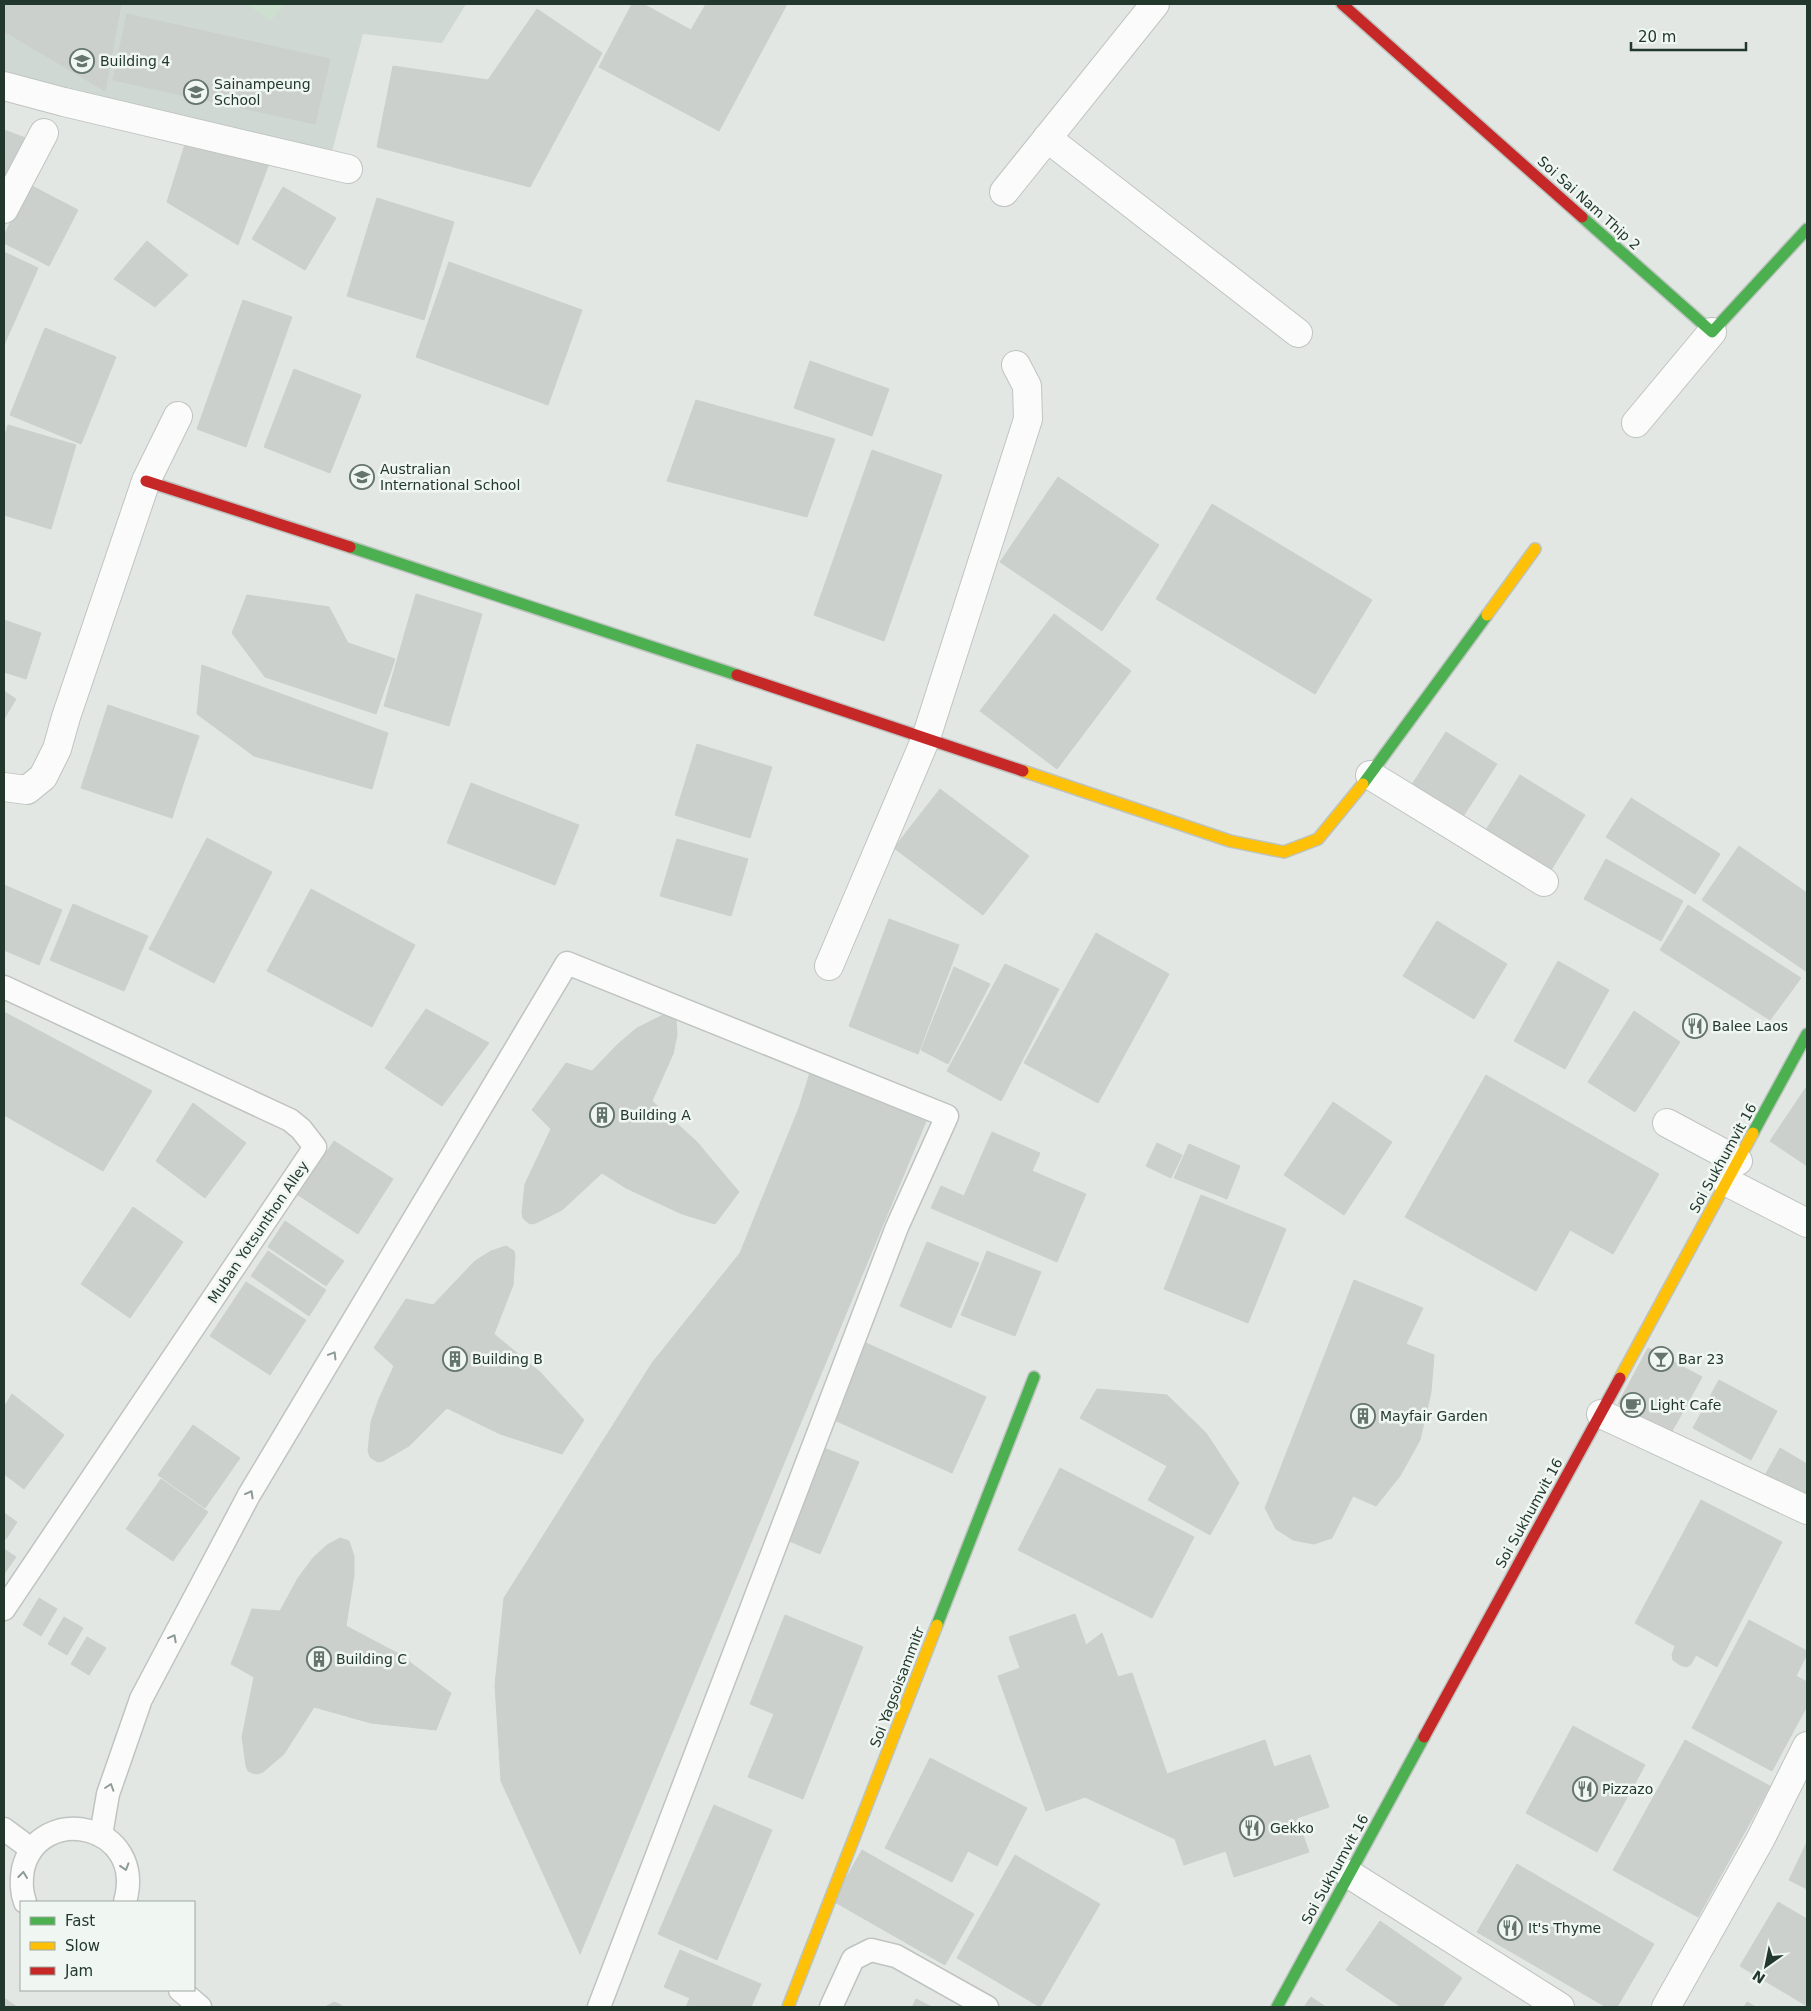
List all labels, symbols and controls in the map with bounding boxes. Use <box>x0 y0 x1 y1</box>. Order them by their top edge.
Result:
scale bar <box>1631 20 1746 52</box>
text: 20 m <box>1638 28 1676 46</box>
school or university icon: Building 4 <box>69 48 95 74</box>
place label: Building 4 <box>100 53 170 69</box>
place label: Sainampeung School <box>214 76 311 108</box>
school or university icon: Sainampeung School <box>183 79 209 105</box>
street label: Soi Sai Nam Thip 2 <box>1534 153 1644 253</box>
place label: Australian International School <box>380 461 520 493</box>
school or university icon: Australian International School <box>349 464 375 490</box>
restaurant icon: Balee Laos <box>1682 1013 1708 1039</box>
place label: Balee Laos <box>1712 1018 1788 1034</box>
street label: Soi Sukhumvit 16 <box>1686 1100 1760 1216</box>
building icon: Building A <box>589 1102 615 1128</box>
place label: Building A <box>620 1107 691 1123</box>
street label: Muban Yotsunthon Alley <box>204 1158 312 1306</box>
building icon: Building B <box>442 1346 468 1372</box>
bar icon: Bar 23 <box>1648 1346 1674 1372</box>
one-way arrow <box>326 1351 336 1360</box>
place label: Building B <box>472 1351 543 1367</box>
place label: Bar 23 <box>1678 1351 1724 1367</box>
cafe icon: Light Cafe <box>1620 1392 1646 1418</box>
place label: Light Cafe <box>1650 1397 1721 1413</box>
building icon: Mayfair Garden <box>1350 1403 1376 1429</box>
place label: Mayfair Garden <box>1380 1408 1488 1424</box>
street label: Soi Sukhumvit 16 <box>1492 1455 1566 1571</box>
one-way arrow <box>243 1491 253 1500</box>
street label: Soi Yagsoisammitr <box>867 1624 927 1750</box>
one-way arrow <box>167 1634 177 1643</box>
building icon: Building C <box>306 1646 332 1672</box>
place label: Building C <box>336 1651 407 1667</box>
restaurant icon: Pizzazo <box>1572 1776 1598 1802</box>
place label: Pizzazo <box>1602 1781 1653 1797</box>
one-way arrow <box>105 1783 115 1792</box>
street label: Soi Sukhumvit 16 <box>1298 1811 1372 1927</box>
restaurant icon: Gekko <box>1239 1815 1265 1841</box>
place label: Gekko <box>1270 1820 1314 1836</box>
one-way arrow <box>120 1862 130 1871</box>
one-way arrow <box>17 1871 27 1879</box>
legend <box>20 1901 195 1991</box>
text: Fast <box>65 1912 95 1930</box>
restaurant icon: It's Thyme <box>1497 1915 1523 1941</box>
place label: It's Thyme <box>1528 1920 1601 1936</box>
text: Slow <box>65 1937 100 1955</box>
north arrow <box>1741 1941 1791 1991</box>
text: Jam <box>64 1962 93 1980</box>
text: N <box>1750 1967 1768 1987</box>

